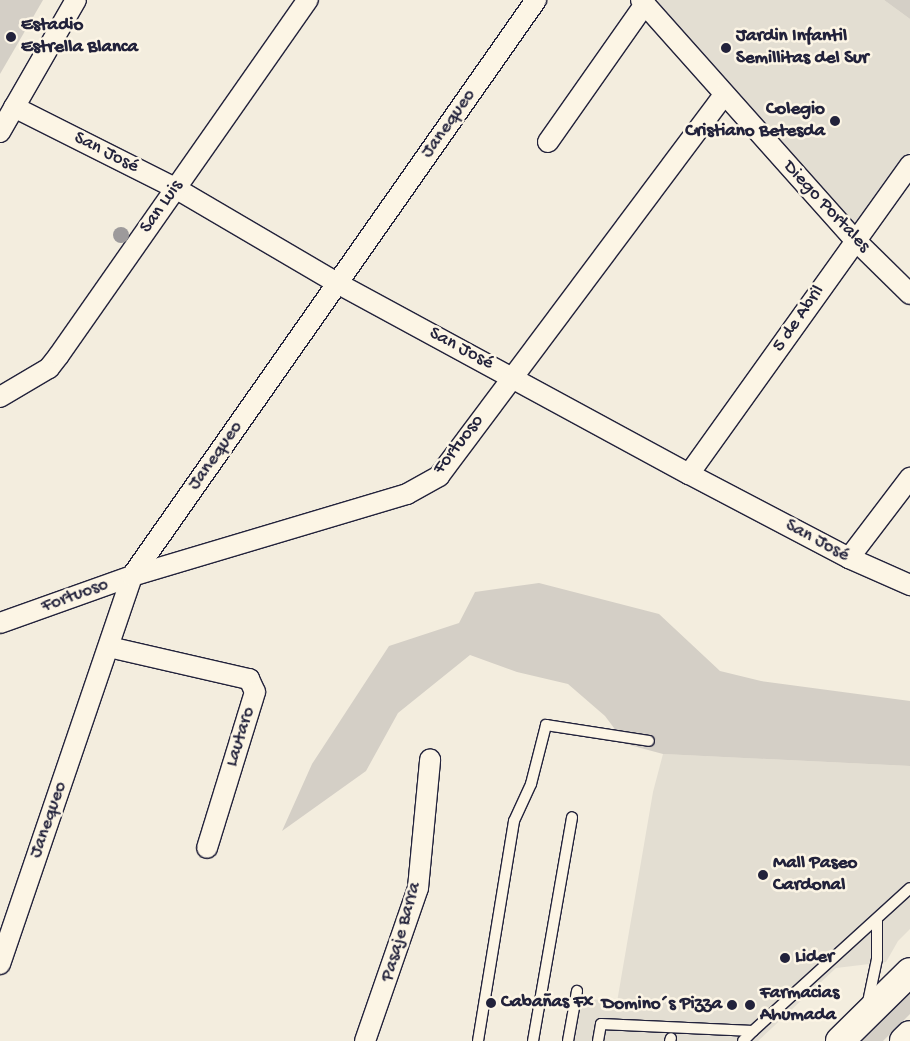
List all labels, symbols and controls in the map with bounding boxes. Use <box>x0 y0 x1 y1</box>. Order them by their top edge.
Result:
place label: Estadio Estrella Blanca <box>21 15 138 59</box>
place label: Jardin Infantil Semillitas del Sur <box>736 26 869 70</box>
marker: Estadio Estrella Blanca <box>5 31 17 43</box>
marker: Jardin Infantil Semillitas del Sur <box>720 42 732 54</box>
street label: Janequeo <box>417 85 481 163</box>
place label: Colegio Cristiano Betesda <box>685 99 825 143</box>
marker: Colegio Cristiano Betesda <box>829 115 841 127</box>
street label: San José <box>70 127 142 179</box>
street label: Diego Portales <box>777 156 875 258</box>
street label: San Luis <box>135 176 189 238</box>
street label: 5 de Abril <box>768 281 830 357</box>
street label: San José <box>425 323 497 375</box>
street label: Fortuoso <box>429 411 489 479</box>
street label: Janequeo <box>184 417 248 495</box>
street label: San José <box>781 515 853 567</box>
street label: Fortuoso <box>38 573 112 619</box>
street label: Lautaro <box>221 704 261 770</box>
street label: Janequeo <box>25 779 73 861</box>
place label: Mall Paseo Cardonal <box>773 853 857 897</box>
marker: Mall Paseo Cardonal <box>757 869 769 881</box>
street label: Pasaje Barra <box>377 880 427 984</box>
place label: Lider <box>795 947 834 969</box>
marker: Lider <box>779 952 791 964</box>
place label: Farmacias Ahumada <box>760 983 839 1027</box>
place label: Cabañas Fx <box>501 992 593 1014</box>
place label: Domino´s Pizza <box>602 994 722 1016</box>
marker: Cabañas Fx <box>485 997 497 1009</box>
marker: Domino´s Pizza <box>726 999 738 1011</box>
marker: Farmacias Ahumada <box>744 999 756 1011</box>

